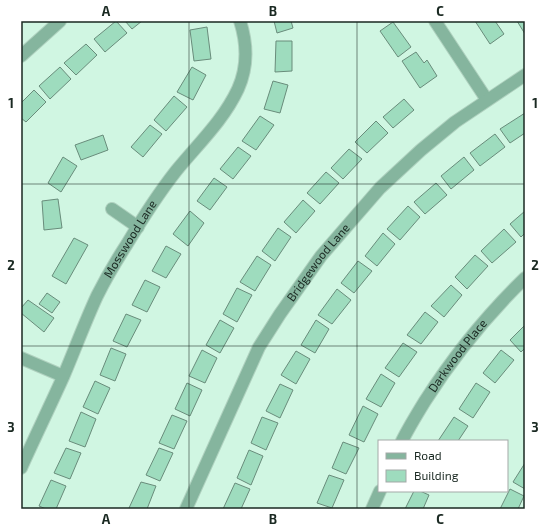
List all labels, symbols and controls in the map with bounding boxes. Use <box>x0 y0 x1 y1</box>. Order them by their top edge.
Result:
text: A <box>102 3 111 19</box>
text: B <box>269 3 277 19</box>
text: C <box>436 3 444 19</box>
text: 1 <box>8 95 14 111</box>
text: 1 <box>532 95 538 111</box>
street label: Mosswood Lane <box>100 197 159 280</box>
street label: Bridgewood Lane <box>283 220 352 304</box>
text: 2 <box>7 257 15 273</box>
text: 2 <box>531 257 539 273</box>
street label: Darkwood Place <box>425 316 489 394</box>
text: 3 <box>7 419 15 435</box>
text: 3 <box>531 419 539 435</box>
legend <box>378 440 508 492</box>
text: Road <box>414 448 442 462</box>
text: Building <box>414 468 459 482</box>
text: A <box>102 511 111 527</box>
text: B <box>269 511 277 527</box>
text: C <box>436 511 444 527</box>

